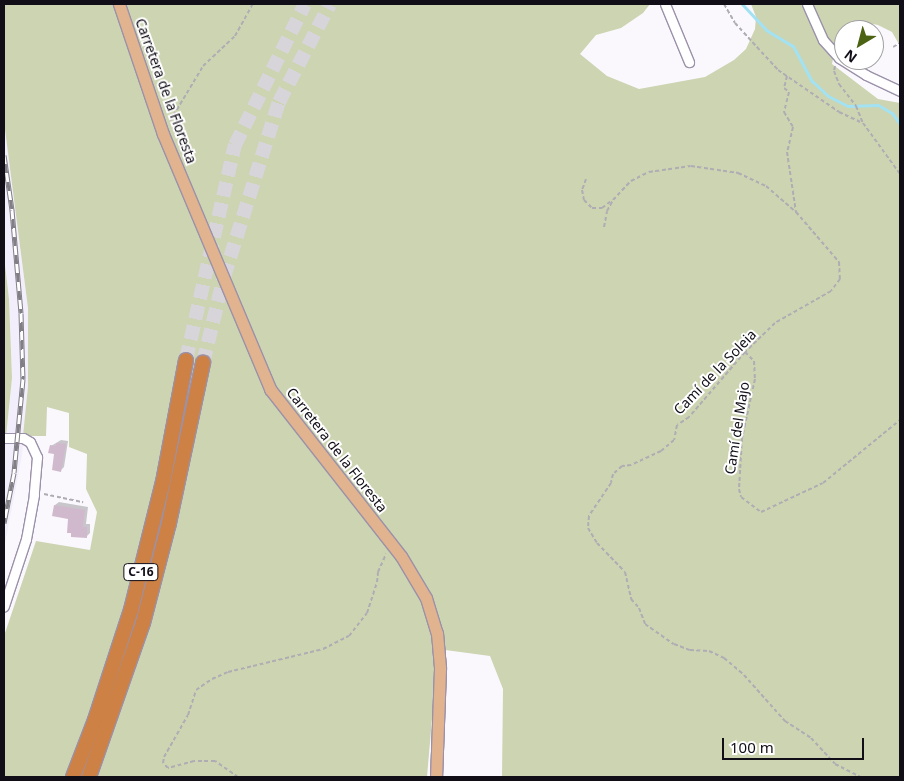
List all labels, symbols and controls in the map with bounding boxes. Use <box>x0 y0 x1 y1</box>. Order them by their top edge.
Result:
street label: Carretera de la Floresta <box>132 16 200 166</box>
north arrow <box>834 20 884 70</box>
text: N <box>840 46 861 68</box>
street label: Camí de la Soleia <box>670 326 760 418</box>
street label: Camí del Majo <box>721 381 753 475</box>
street label: Carretera de la Floresta <box>283 384 391 516</box>
road number: C-16 <box>122 562 160 582</box>
scale bar <box>724 728 866 760</box>
text: 100 m <box>730 737 774 757</box>

